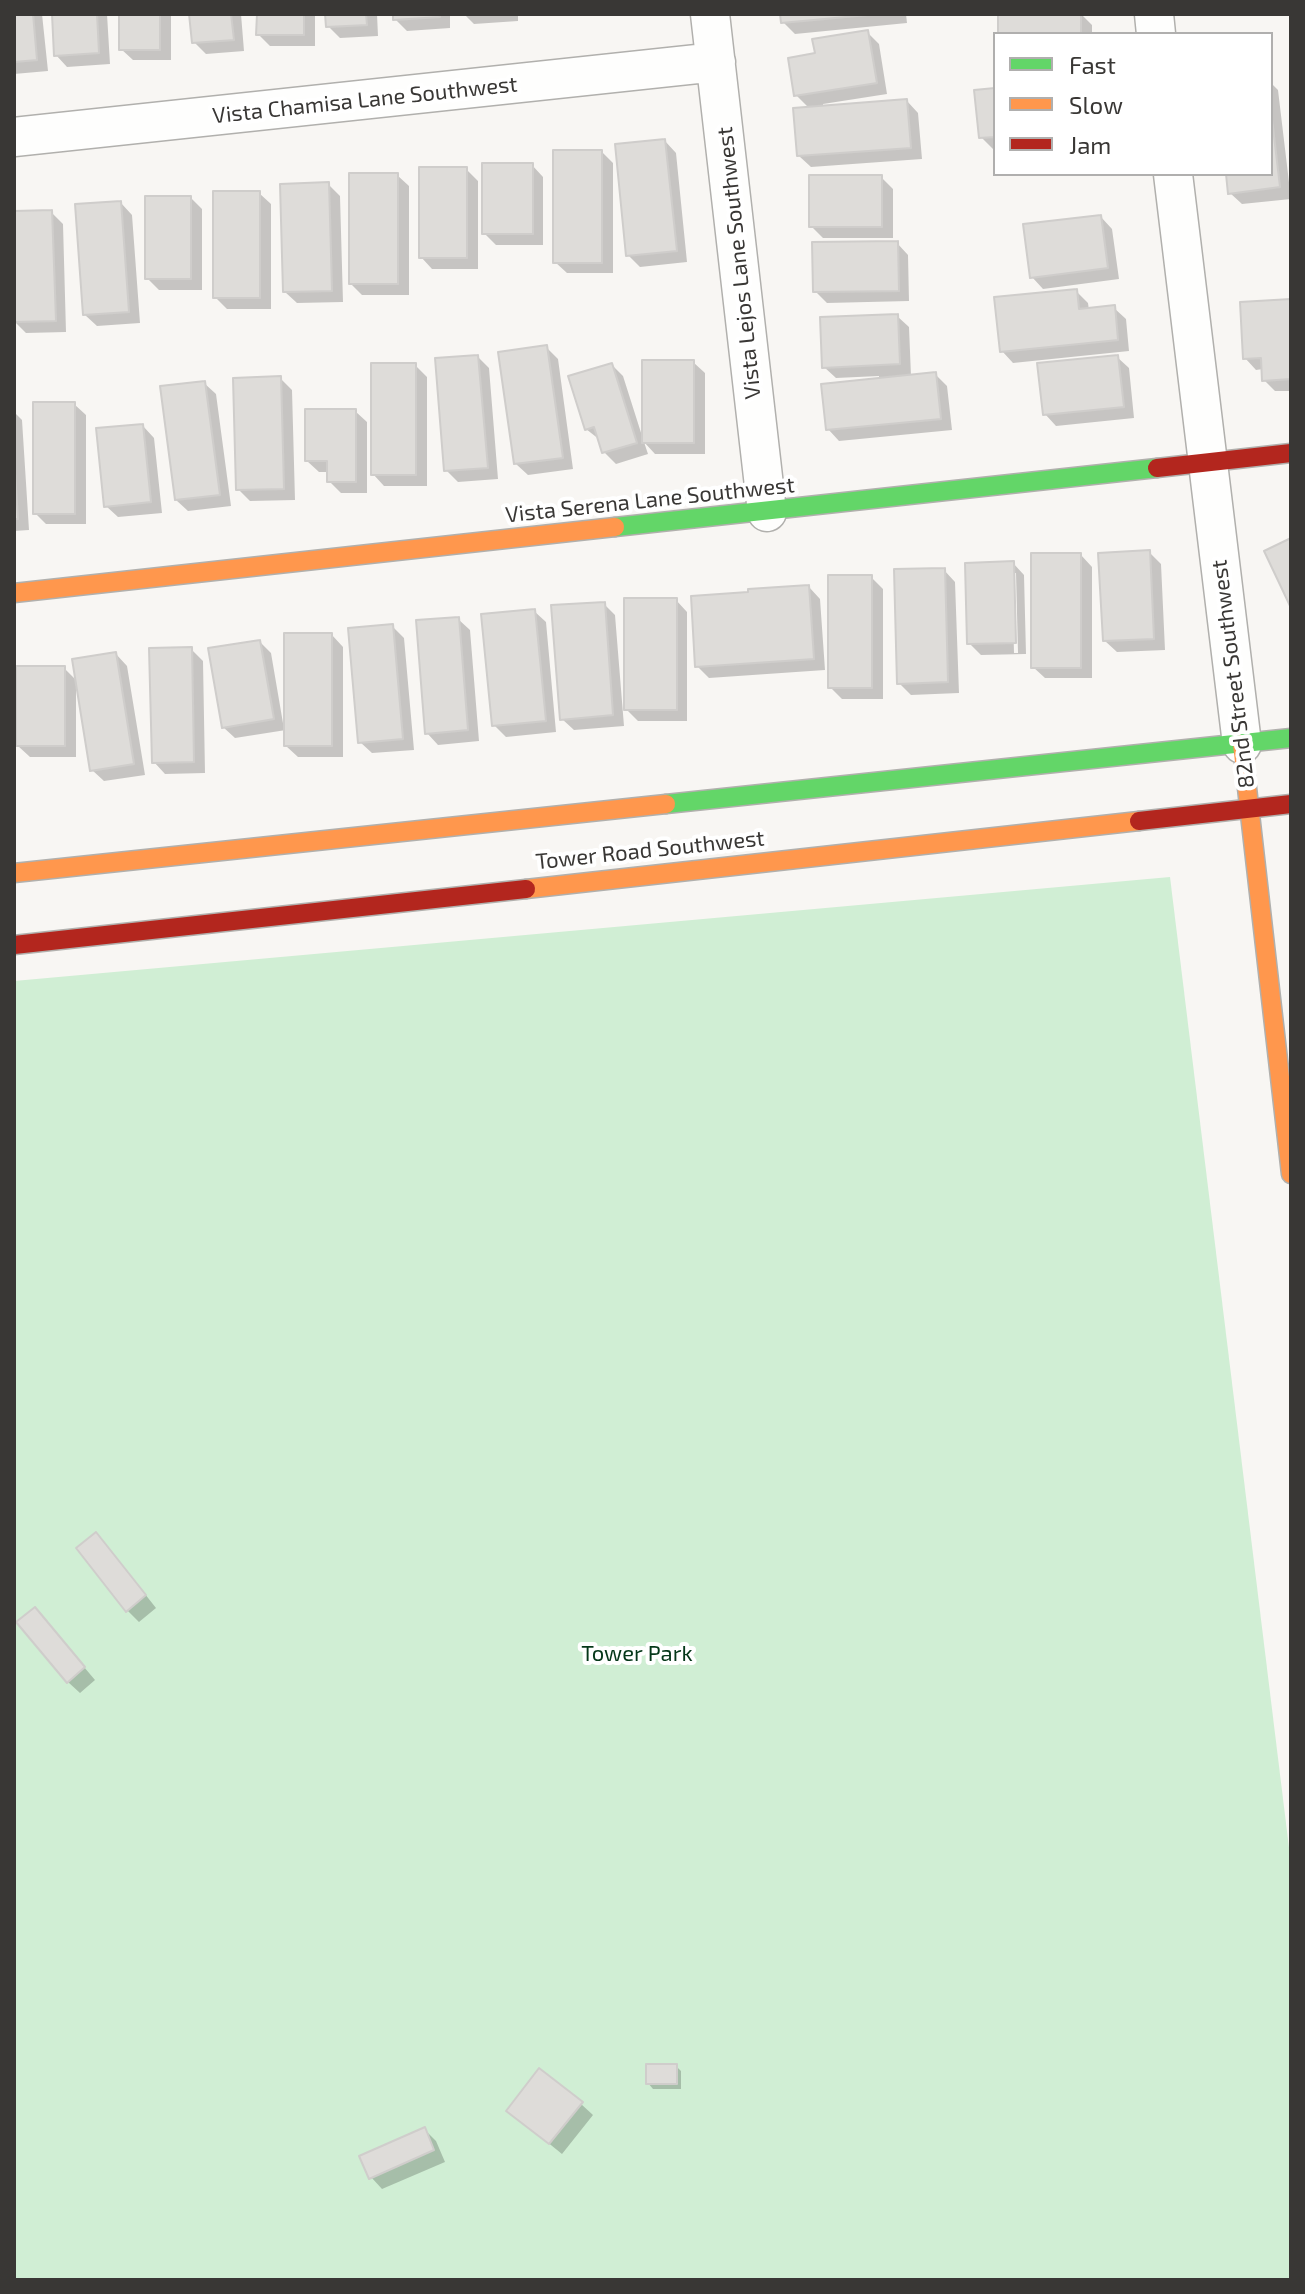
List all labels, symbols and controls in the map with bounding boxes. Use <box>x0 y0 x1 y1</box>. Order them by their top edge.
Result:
legend <box>993 32 1273 176</box>
text: Fast <box>1069 50 1116 79</box>
street label: Vista Chamisa Lane Southwest <box>211 71 519 129</box>
text: Slow <box>1069 90 1123 119</box>
street label: Vista Lejos Lane Southwest <box>712 126 766 400</box>
text: Jam <box>1069 130 1111 159</box>
street label: Vista Serena Lane Southwest <box>504 472 796 528</box>
street label: 82nd Street Southwest <box>1206 558 1260 790</box>
street label: Tower Road Southwest <box>534 825 766 875</box>
park label: Tower Park <box>581 1641 693 1667</box>

